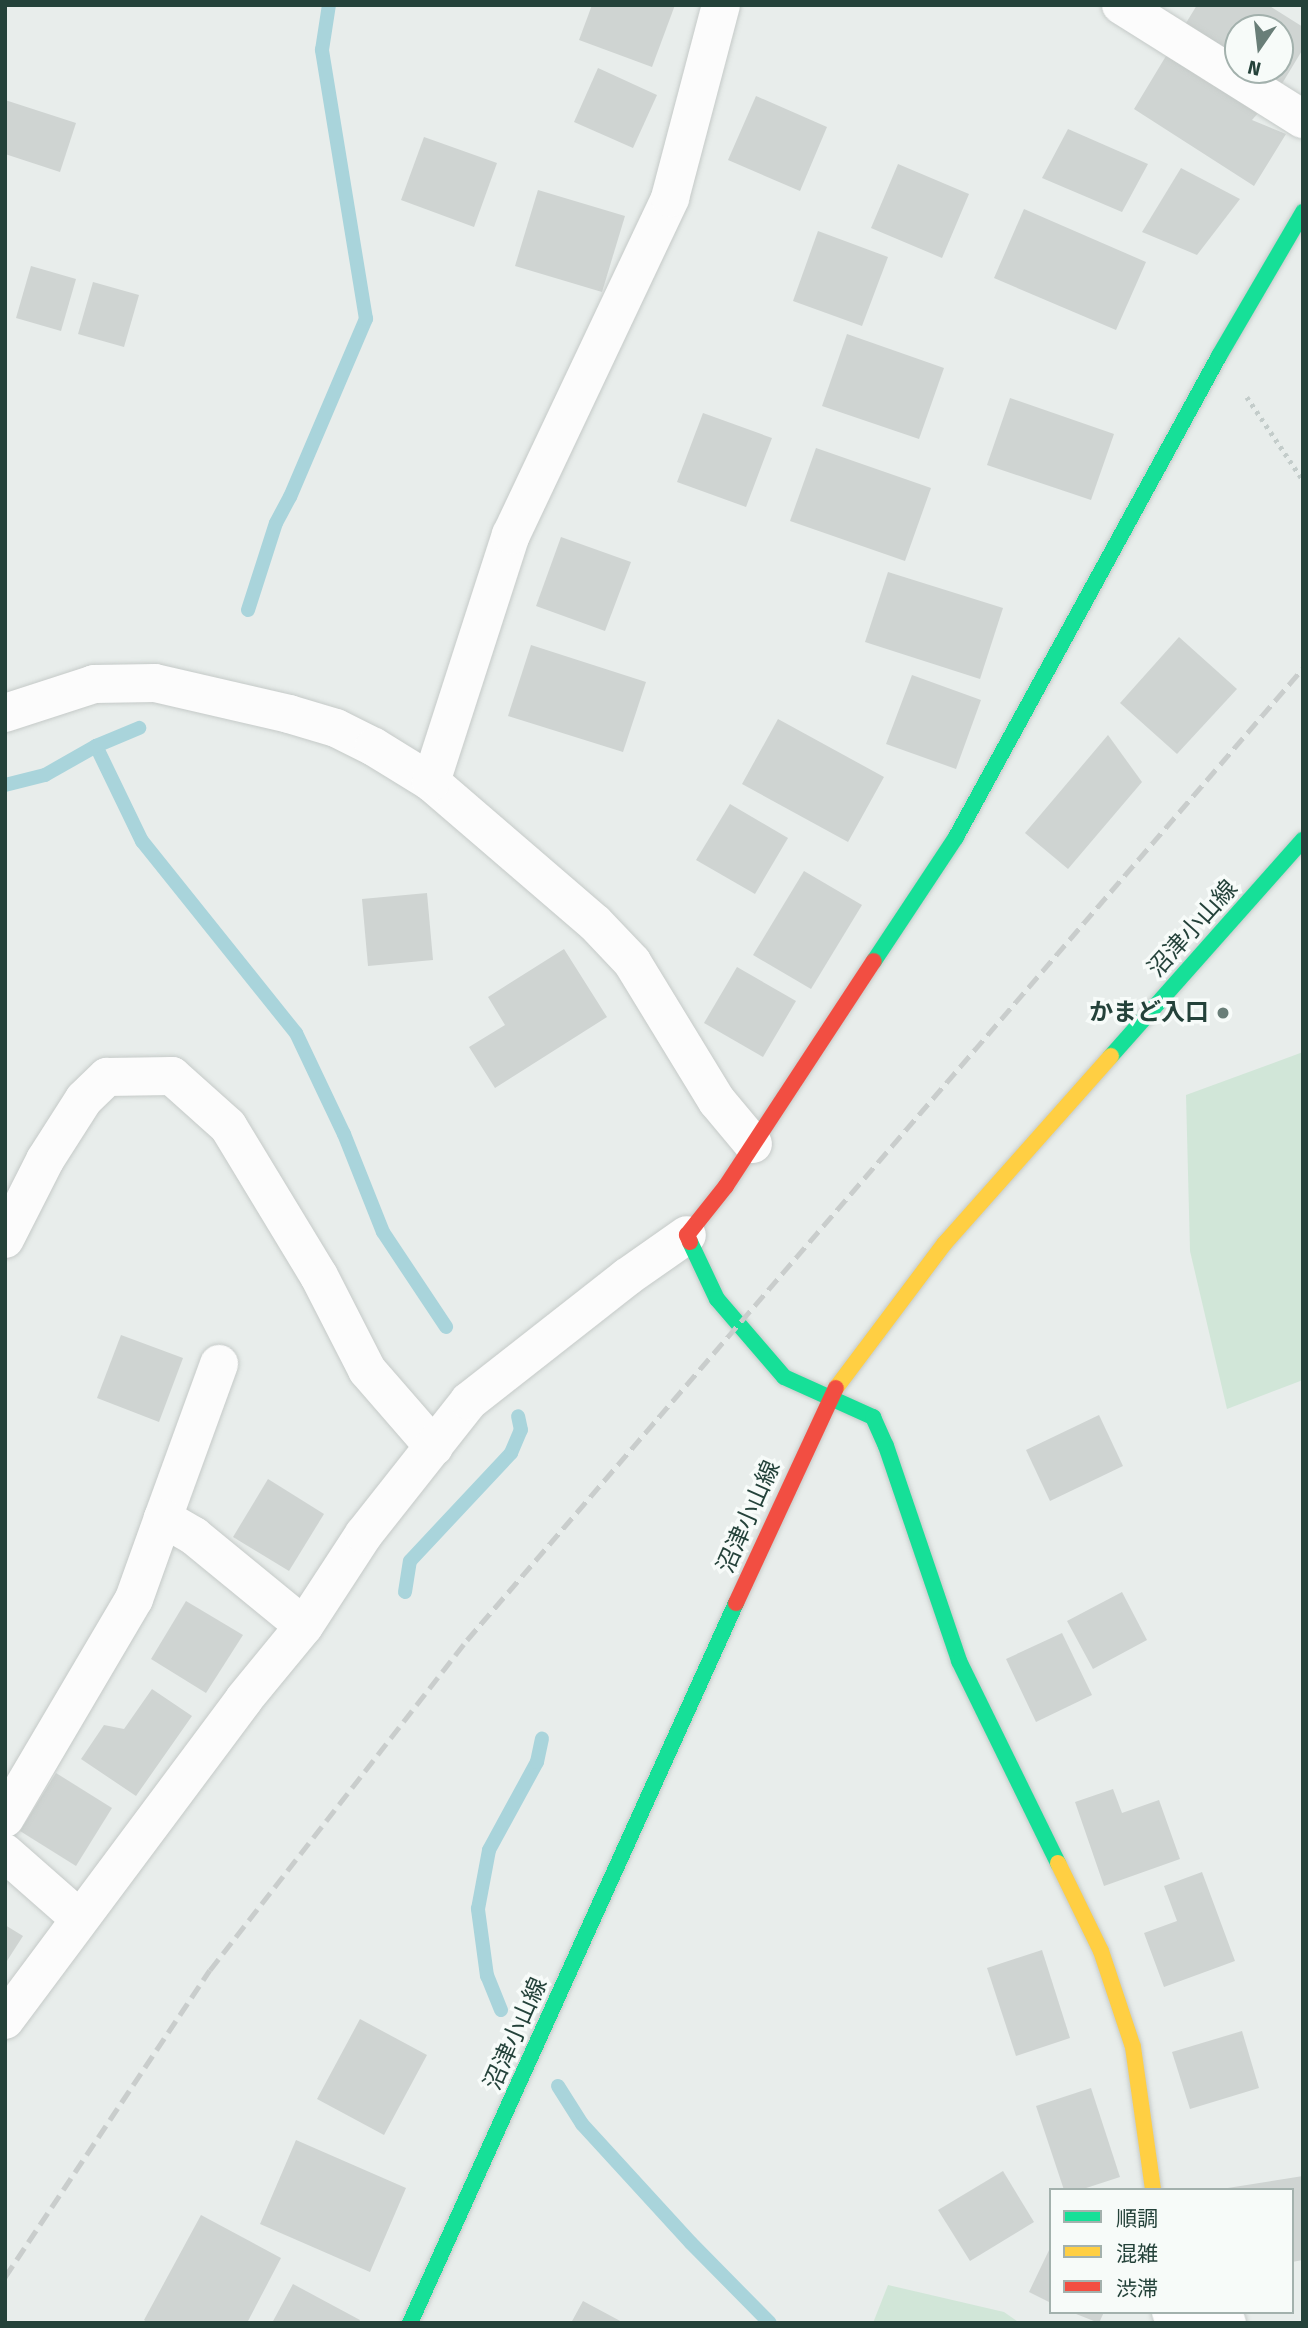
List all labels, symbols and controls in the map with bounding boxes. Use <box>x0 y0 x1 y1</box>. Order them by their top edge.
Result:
north arrow <box>1224 14 1294 84</box>
text: N <box>1245 55 1263 81</box>
street label: 沼津小山線 <box>1142 875 1244 983</box>
place label: かまど入口 <box>1089 999 1209 1027</box>
marker: かまど入口 <box>1215 1005 1231 1021</box>
street label: 沼津小山線 <box>711 1456 787 1578</box>
street label: 沼津小山線 <box>478 1973 554 2095</box>
legend <box>1049 2188 1294 2314</box>
text: 順調 <box>1116 2206 1158 2232</box>
text: 混雑 <box>1116 2241 1158 2267</box>
text: 渋滞 <box>1116 2276 1158 2302</box>

